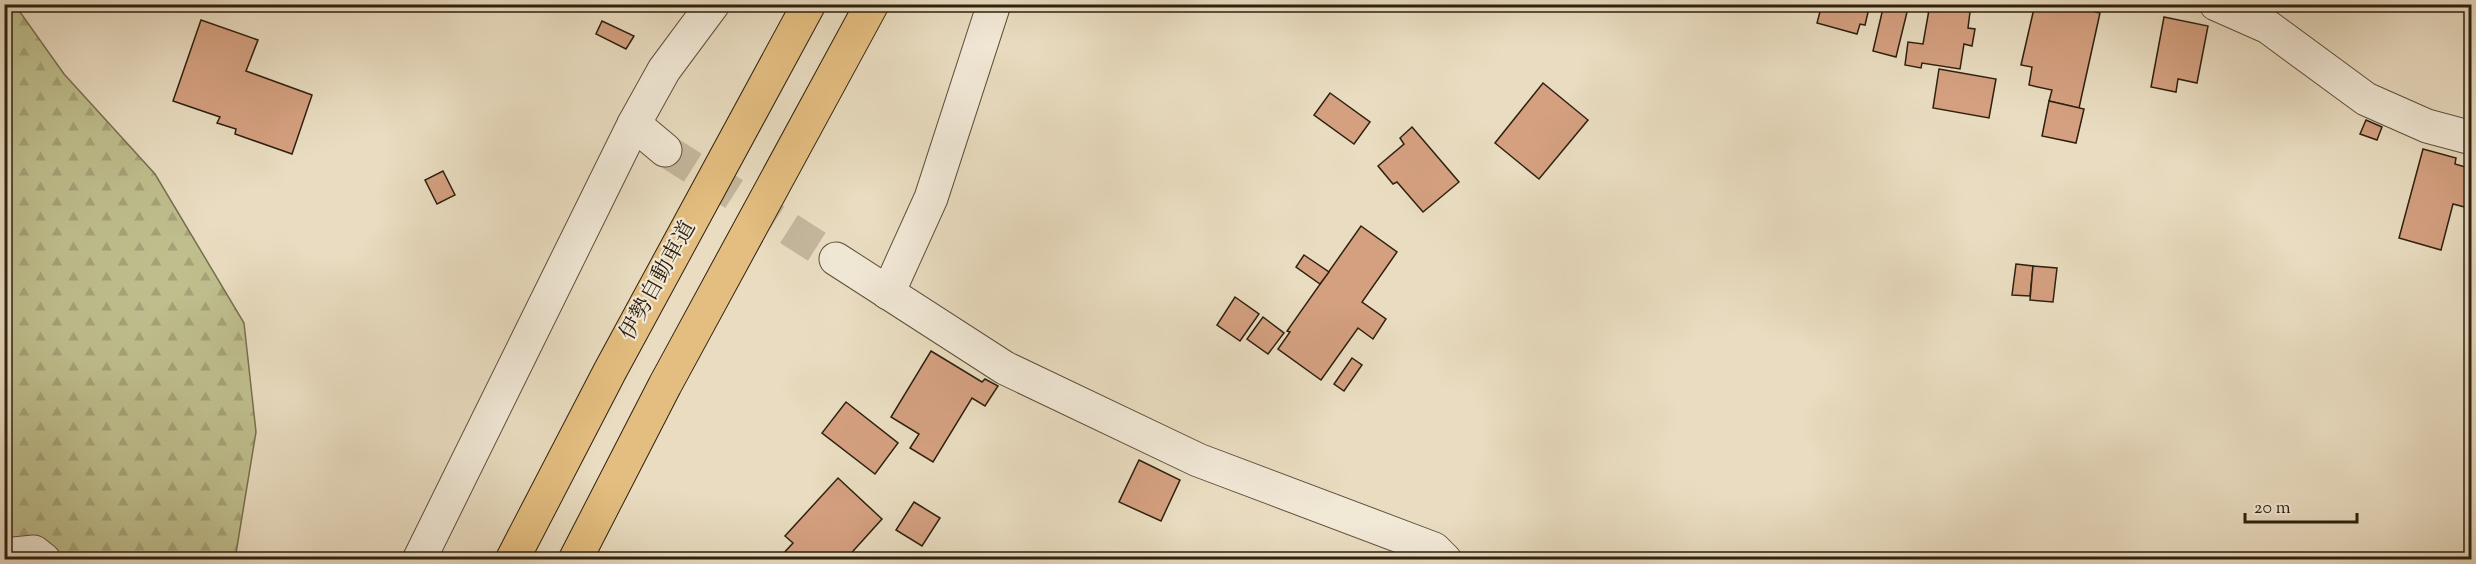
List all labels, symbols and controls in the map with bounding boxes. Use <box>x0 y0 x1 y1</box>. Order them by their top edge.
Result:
street label: 伊勢自動車道 <box>613 216 705 346</box>
scale bar <box>2245 486 2358 524</box>
text: 20 m <box>2254 496 2291 522</box>

